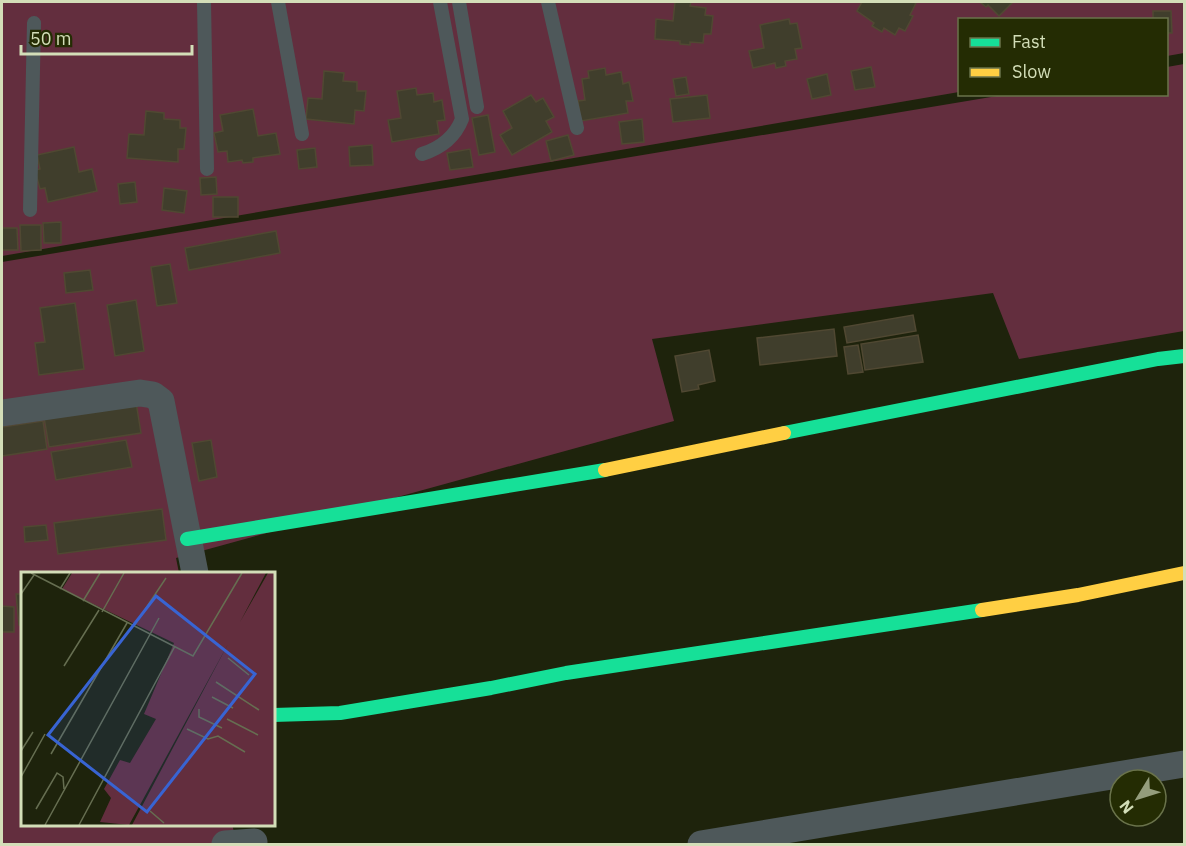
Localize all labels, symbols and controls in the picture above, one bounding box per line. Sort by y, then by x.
scale bar [21,18,192,56]
legend [958,18,1168,96]
text: 50 m [30,27,72,50]
text: Fast [1012,30,1046,53]
text: Slow [1012,60,1051,83]
inset map [21,572,274,825]
north arrow [1108,768,1168,828]
text: N [1115,797,1138,818]

